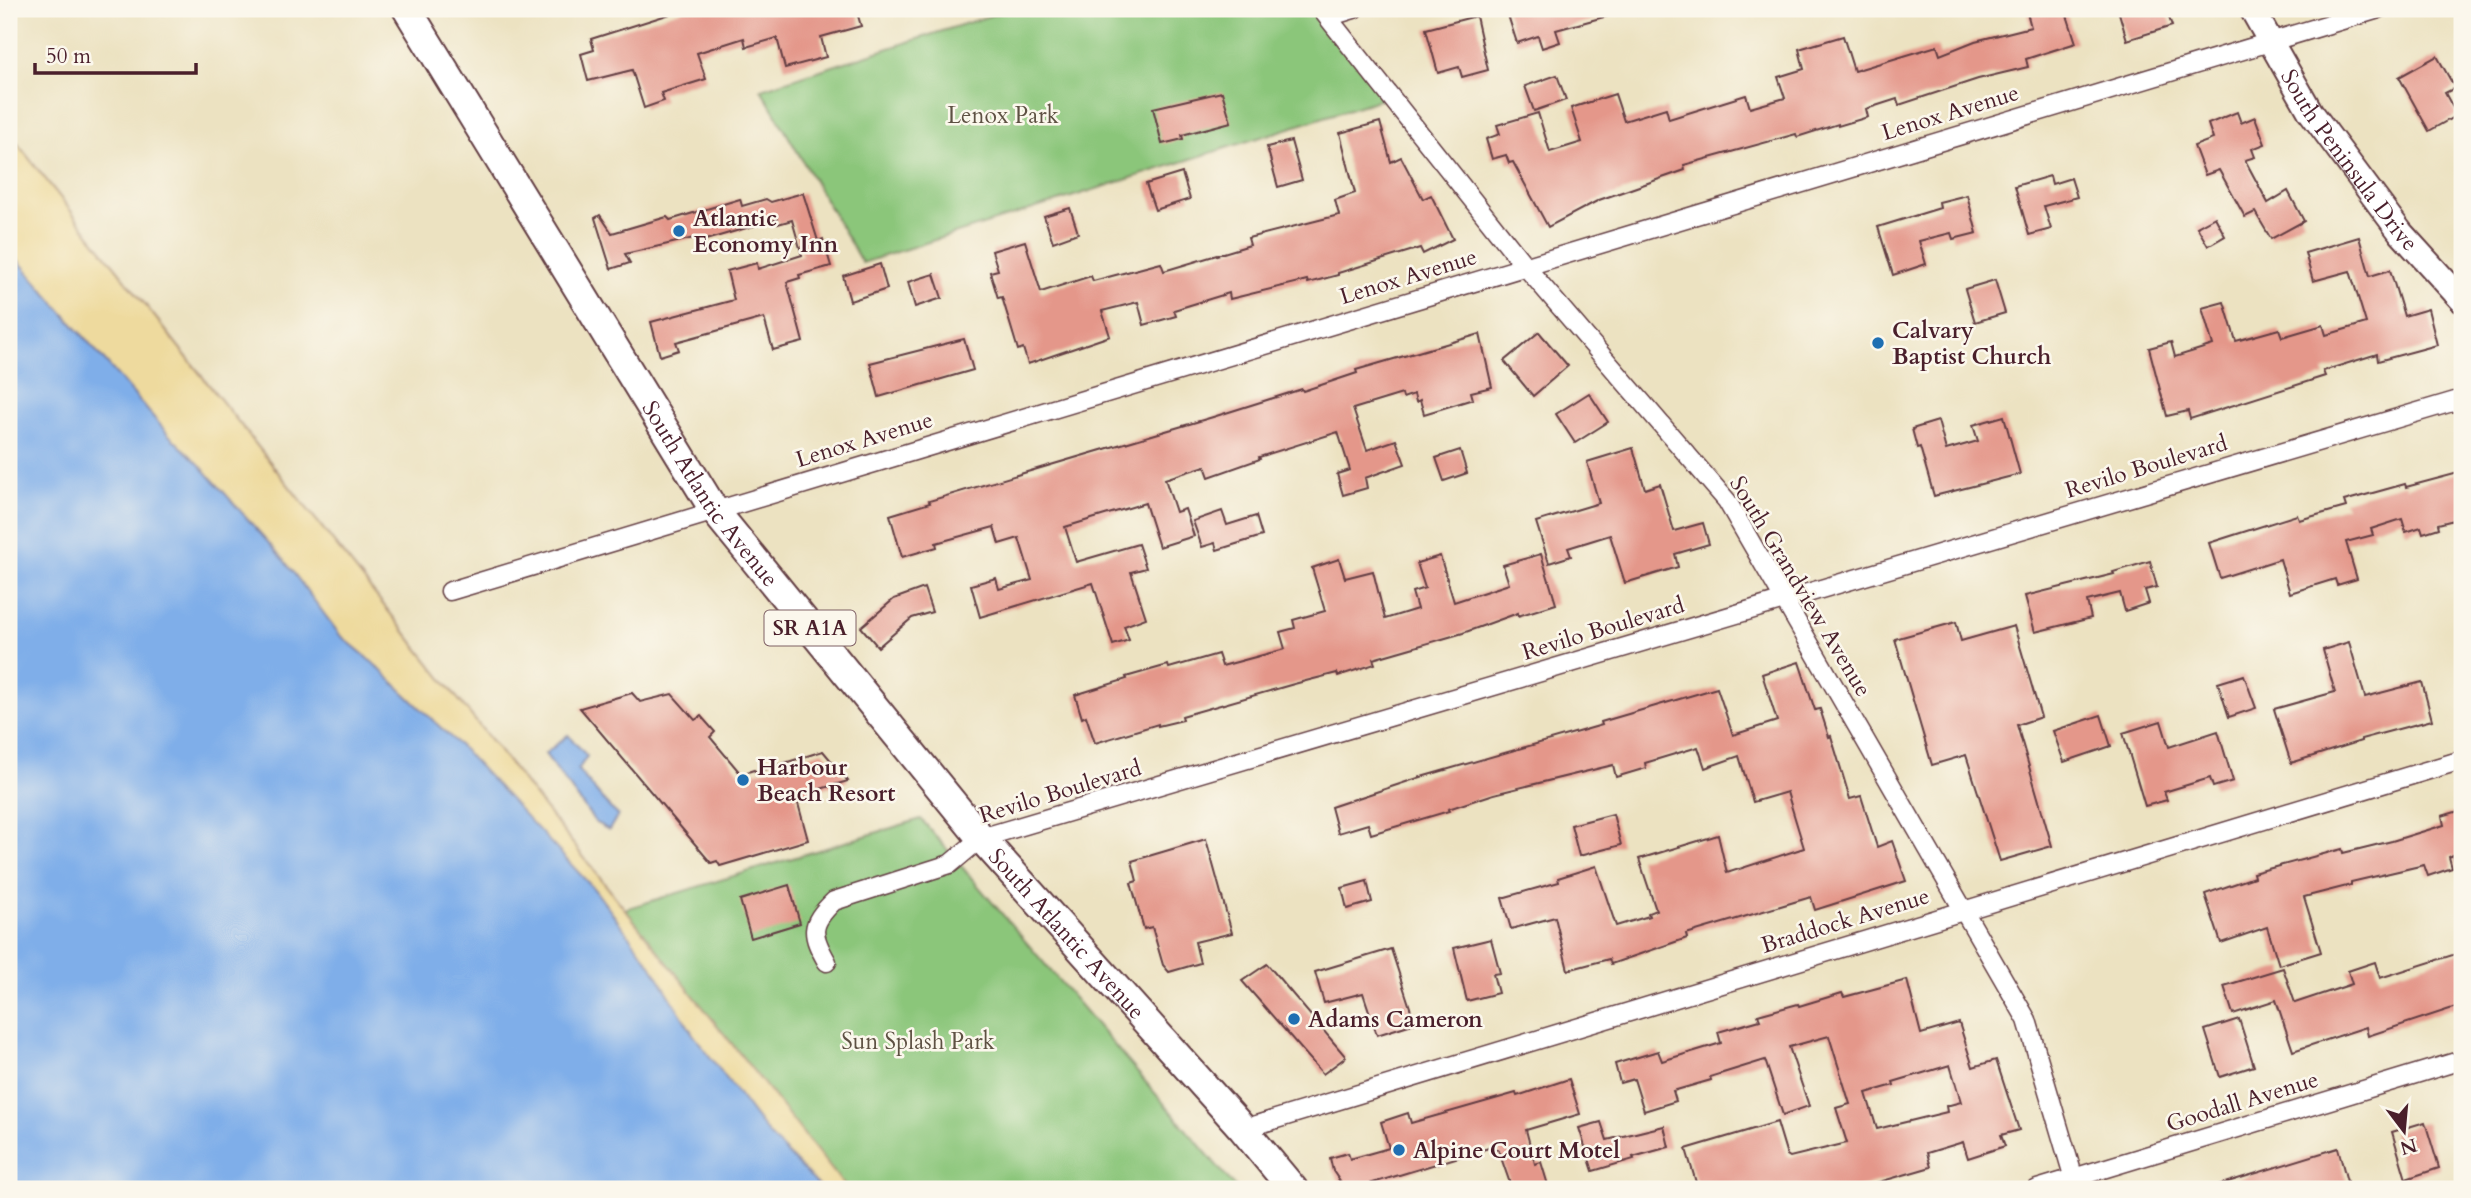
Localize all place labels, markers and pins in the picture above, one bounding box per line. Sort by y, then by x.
place label: Atlantic Economy Inn [693,203,838,260]
marker: Atlantic Economy Inn [671,223,687,239]
place label: Calvary Baptist Church [1892,315,2051,372]
marker: Calvary Baptist Church [1870,335,1886,351]
place label: Harbour Beach Resort [757,752,895,809]
marker: Harbour Beach Resort [735,772,751,788]
place label: Adams Cameron [1308,1004,1483,1035]
marker: Adams Cameron [1286,1011,1302,1027]
place label: Alpine Court Motel [1413,1135,1620,1166]
marker: Alpine Court Motel [1391,1142,1407,1158]

